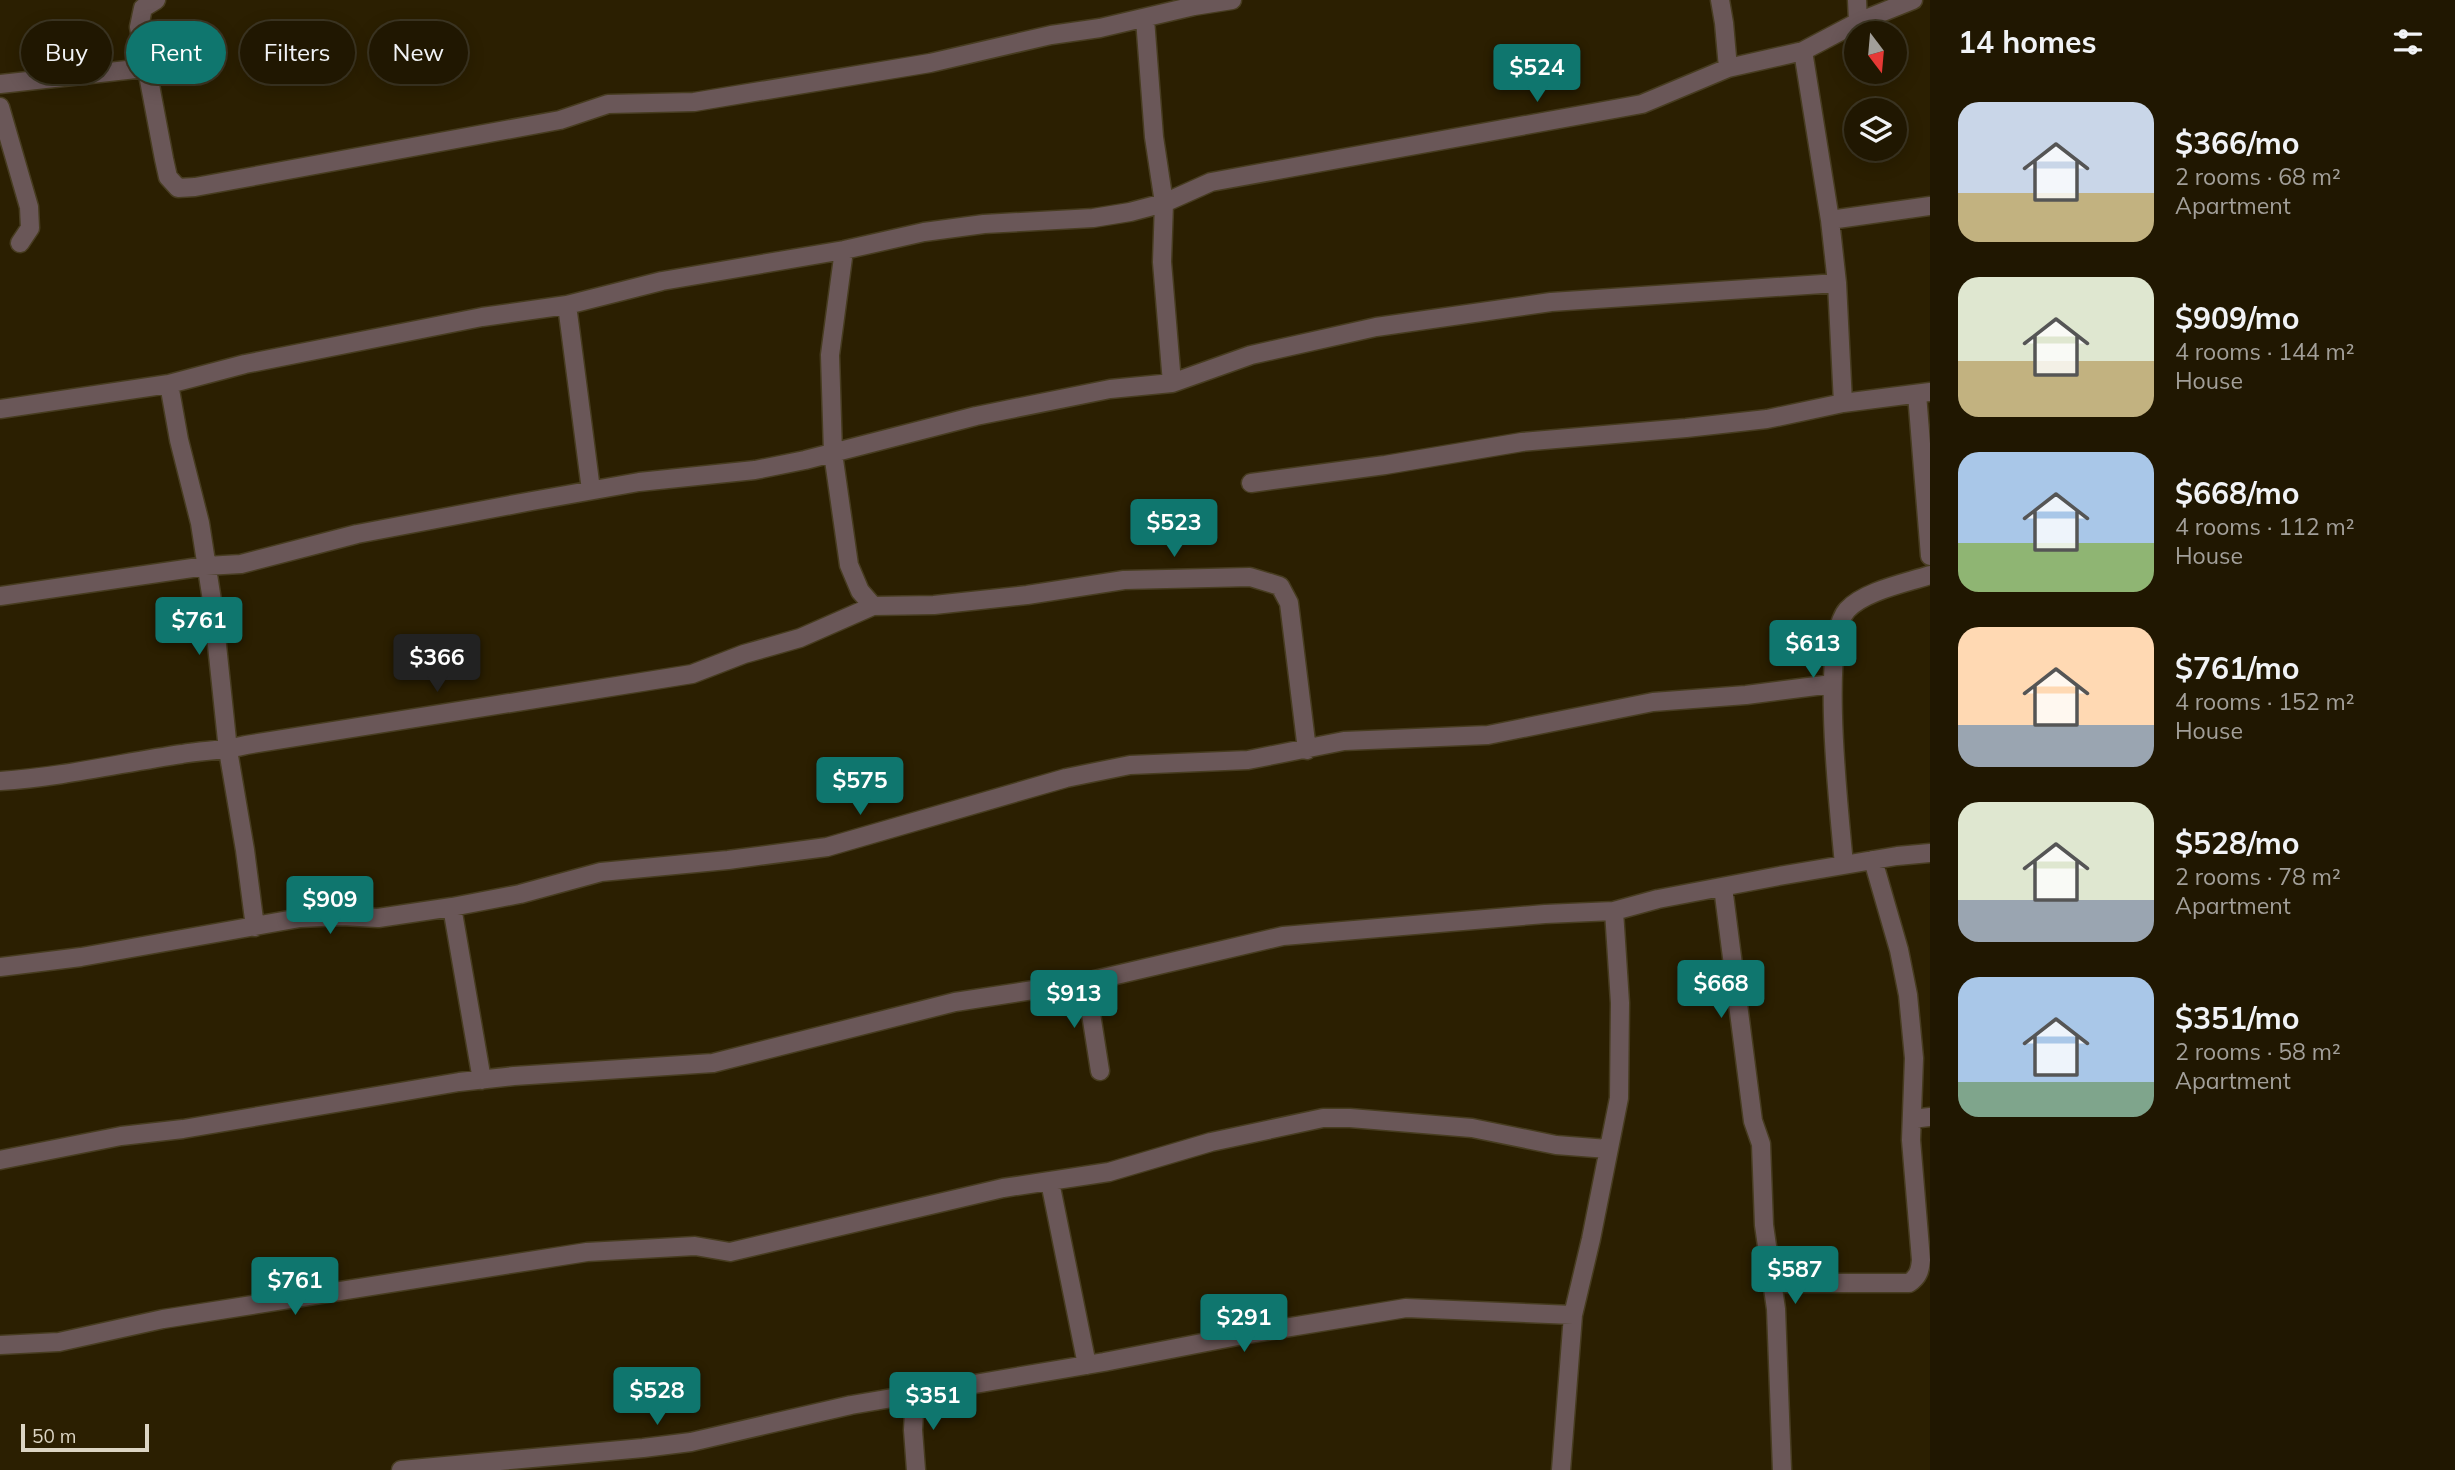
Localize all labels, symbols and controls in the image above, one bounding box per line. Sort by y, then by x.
chip: Buy [21,21,112,84]
chip: Rent [126,21,226,84]
chip: Filters [240,21,355,84]
chip: New [369,21,468,84]
north arrow [1844,21,1908,84]
map controls [1844,21,1907,161]
text: 14 homes [1958,23,2097,61]
icon: filters [2389,23,2427,61]
pin: $524 [1496,44,1578,104]
text: $524 [1509,52,1565,81]
button: layers [1844,98,1907,161]
text: $366/mo [2175,124,2299,162]
icon: home [2014,130,2098,214]
text: 2 rooms · 68 m² [2175,162,2341,191]
text: Apartment [2175,191,2291,220]
text: $909/mo [2175,299,2299,337]
icon: home [2014,305,2098,389]
text: 4 rooms · 144 m² [2175,337,2355,366]
text: House [2175,366,2243,395]
text: $668/mo [2175,474,2299,512]
icon: home [2014,480,2098,564]
pin: $523 [1133,500,1215,559]
text: $523 [1146,507,1202,536]
text: 4 rooms · 112 m² [2175,512,2355,541]
text: House [2175,541,2243,570]
pin: $761 [158,598,240,657]
text: $761 [171,605,227,634]
pin: $613 [1772,620,1854,680]
text: $613 [1785,628,1841,657]
pin: $366 [396,634,478,694]
text: $366 [409,642,465,671]
text: $761/mo [2175,649,2299,687]
icon: home [2014,655,2098,739]
text: 4 rooms · 152 m² [2175,687,2355,716]
text: House [2175,716,2243,745]
pin: $575 [819,758,901,817]
text: $575 [832,765,888,794]
text: $528/mo [2175,824,2299,862]
icon: home [2014,830,2098,914]
text: 2 rooms · 78 m² [2175,862,2341,891]
pin: $909 [289,876,371,936]
text: $909 [302,884,358,913]
text: Apartment [2175,891,2291,920]
pin: $668 [1680,960,1762,1020]
text: $668 [1693,968,1749,997]
pin: $913 [1033,970,1115,1030]
text: $913 [1046,978,1102,1007]
text: $351/mo [2175,999,2299,1037]
icon: home [2014,1005,2098,1089]
text: 2 rooms · 58 m² [2175,1037,2341,1066]
text: Apartment [2175,1066,2291,1095]
pin: $587 [1754,1246,1836,1306]
text: $587 [1767,1254,1823,1283]
pin: $761 [254,1258,336,1317]
text: $761 [267,1265,323,1294]
pin: $291 [1203,1294,1285,1354]
text: $291 [1216,1302,1272,1331]
pin: $528 [616,1368,698,1427]
pin: $351 [892,1372,974,1432]
text: $528 [629,1375,685,1404]
text: $351 [905,1380,961,1409]
scale bar [21,1421,149,1453]
text: 50 m [32,1424,76,1448]

